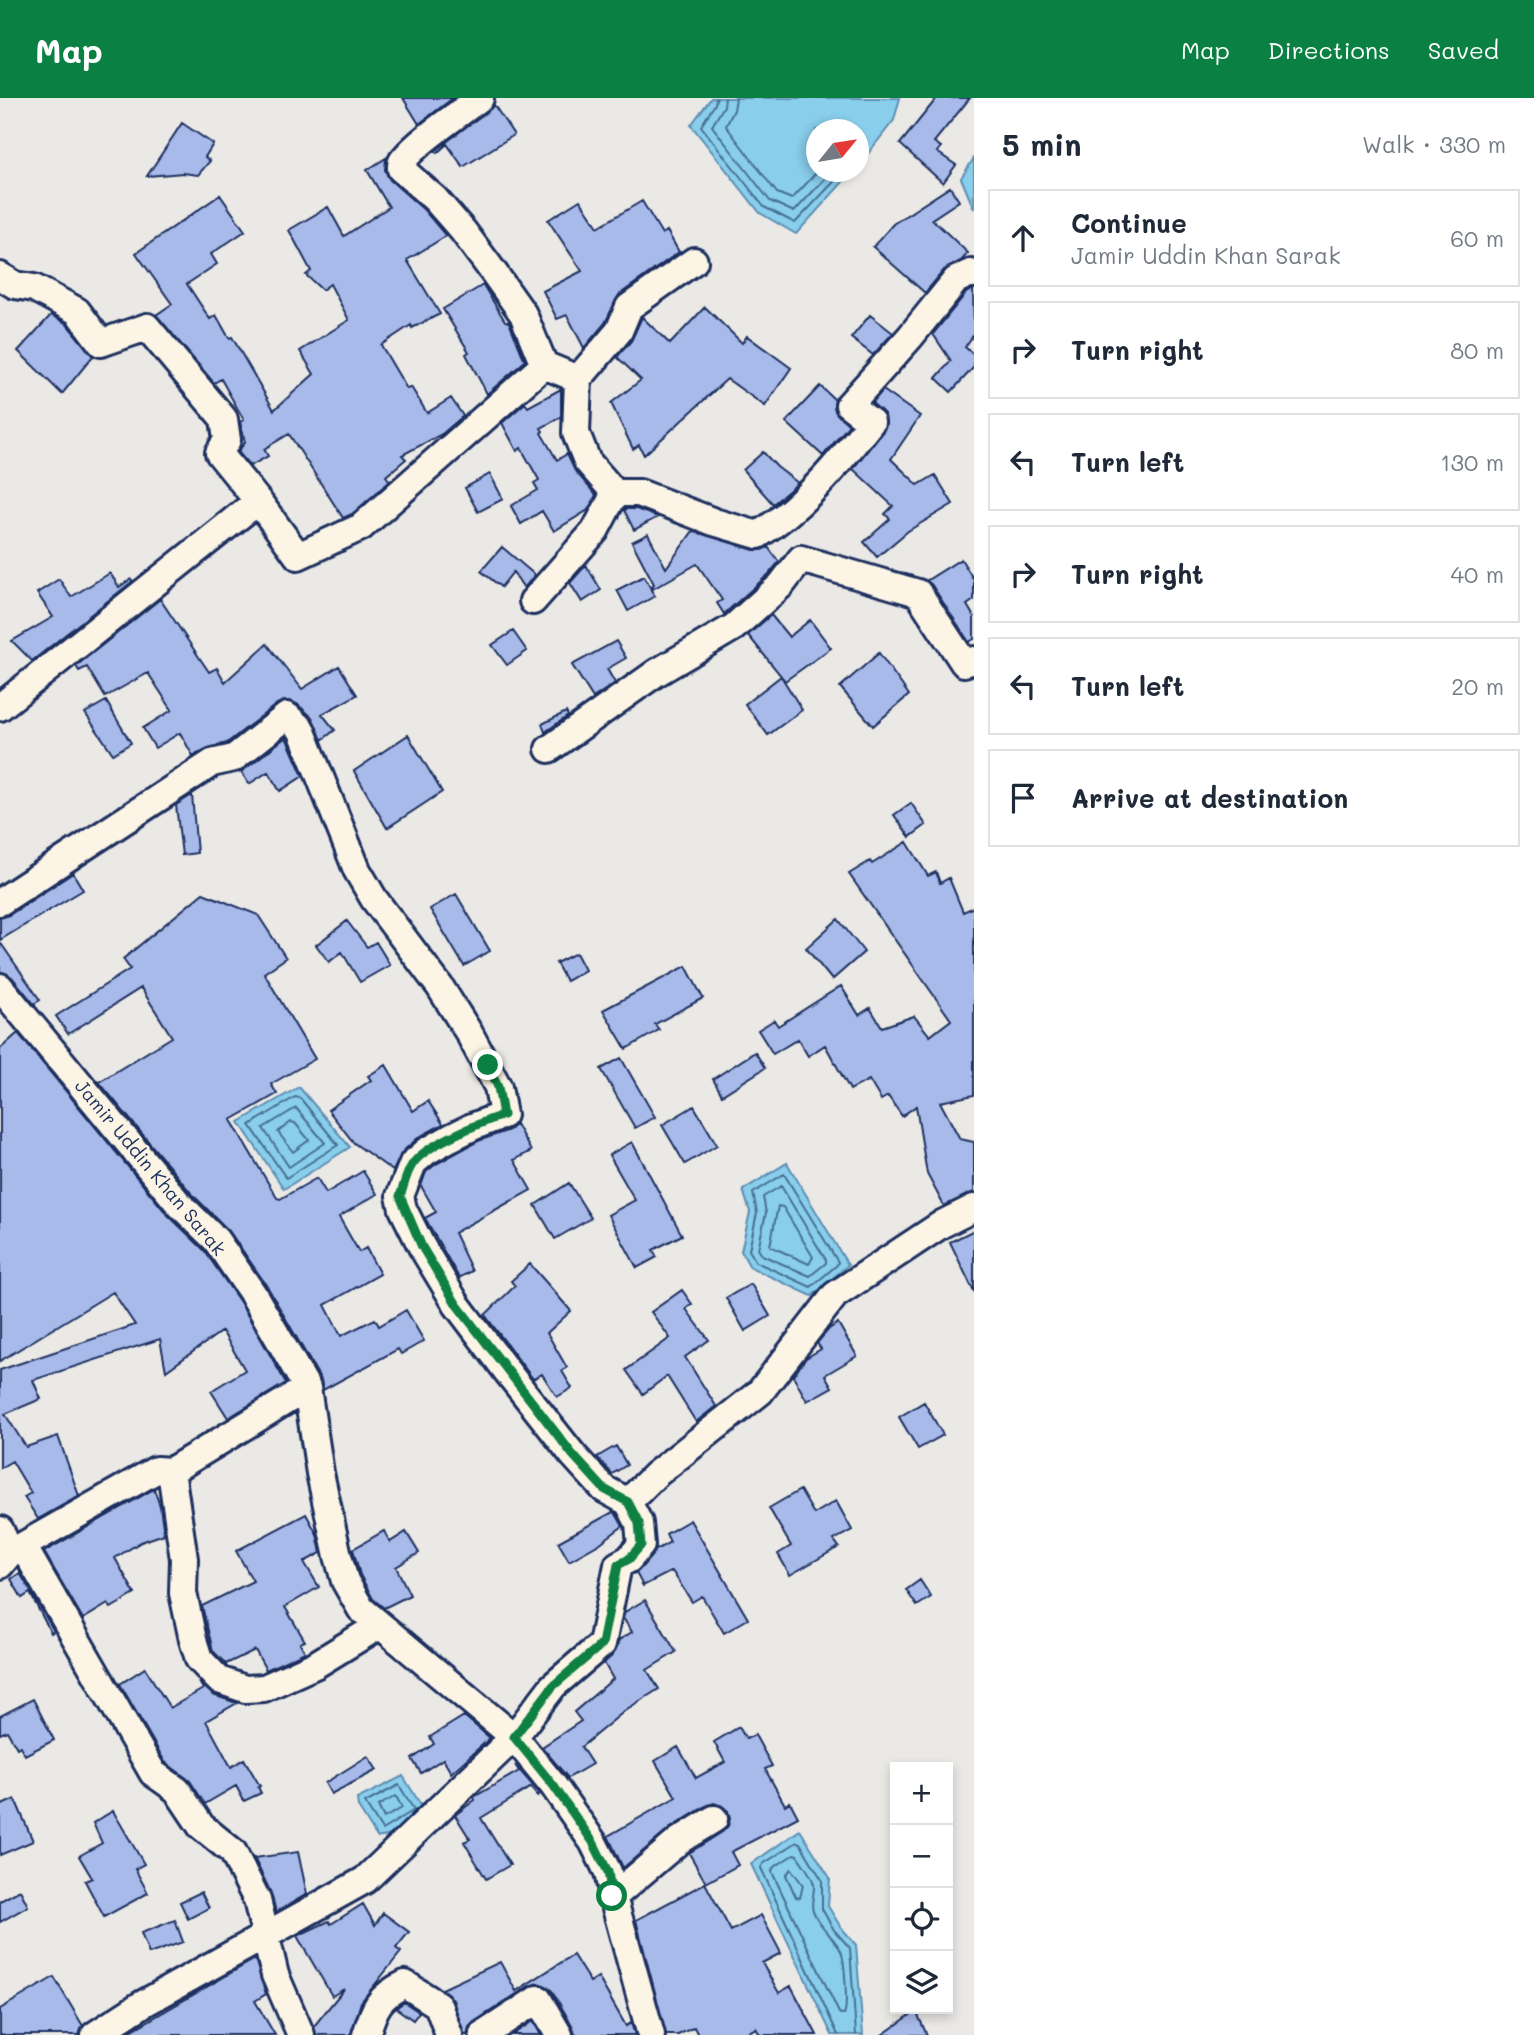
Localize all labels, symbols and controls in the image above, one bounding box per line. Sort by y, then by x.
text: Map [35,28,103,71]
text: Map [1181,34,1230,65]
text: Directions [1268,34,1390,65]
text: Saved [1428,34,1499,65]
north arrow [806,119,869,182]
text: 5 min [1002,124,1082,164]
text: Walk · 330 m [1362,129,1506,159]
text: Continue [1071,206,1187,240]
icon: ahead [1004,219,1042,257]
text: 60 m [1450,223,1504,253]
text: Jamir Uddin Khan Sarak [1071,240,1341,270]
icon: right [1004,331,1042,369]
text: Turn right [1071,333,1204,367]
text: 80 m [1450,335,1504,365]
icon: left [1004,443,1042,481]
text: Turn left [1071,445,1184,479]
text: 130 m [1440,447,1504,477]
icon: right [1004,555,1042,593]
text: Turn right [1071,557,1204,591]
text: 40 m [1451,559,1504,589]
icon: left [1004,667,1042,705]
text: Turn left [1071,669,1184,703]
text: 20 m [1451,671,1504,701]
icon: arrive [1004,779,1042,817]
text: Arrive at destination [1071,781,1348,815]
route end [472,1049,503,1080]
street label: Jamir Uddin Khan Sarak [70,1074,232,1260]
map controls [890,1762,953,2014]
button: + [890,1762,953,1825]
button: − [890,1825,953,1888]
route start [596,1880,627,1911]
button: locate [890,1888,953,1951]
button: layers [890,1951,953,2014]

